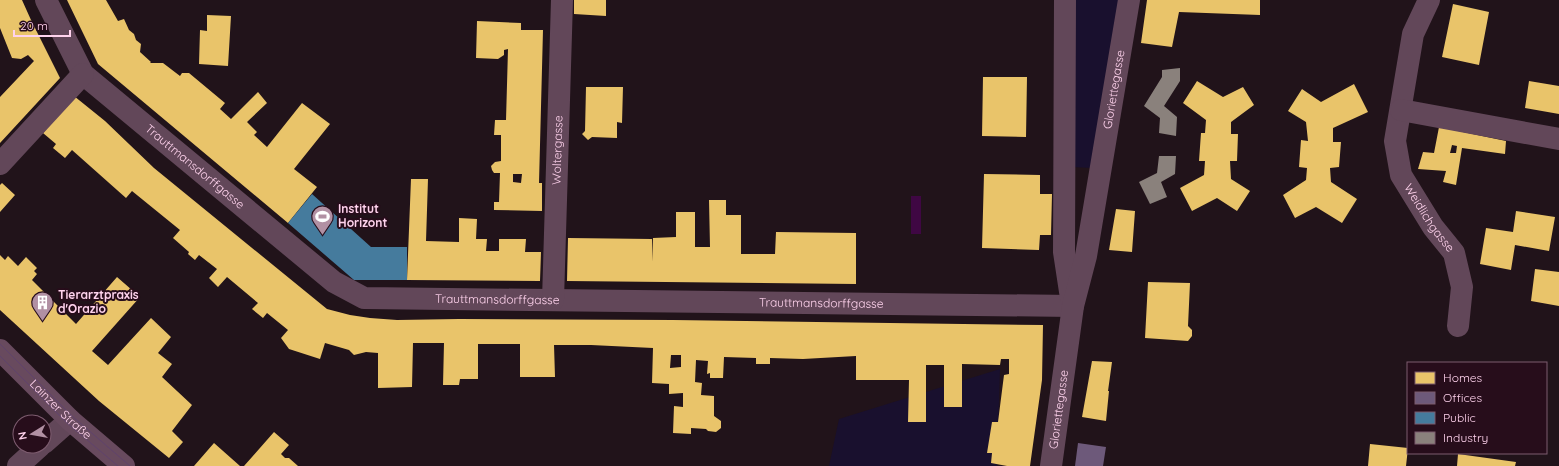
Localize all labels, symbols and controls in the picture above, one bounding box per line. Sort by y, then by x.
scale bar [14,12,70,38]
text: 20 m [20,18,48,33]
street label: Gloriettegasse [1099,49,1128,130]
street label: Woltergasse [548,115,566,185]
street label: Trauttmansdorffgasse [142,121,248,212]
street label: Weidlichgasse [1401,181,1458,255]
place label: Institut Horizont [338,201,387,230]
sports icon: Institut Horizont [310,203,336,236]
place label: Tierarztpraxis d'Orazio [58,287,139,316]
building icon: Tierarztpraxis d'Orazio [30,289,56,322]
street label: Trauttmansdorffgasse [435,291,560,307]
street label: Trauttmansdorffgasse [759,294,884,311]
legend [1407,362,1547,454]
street label: Gloriettegasse [1045,369,1071,450]
text: Homes [1443,370,1483,385]
street label: Lainzer Straße [27,376,95,442]
text: Offices [1443,390,1482,405]
text: Public [1443,410,1476,425]
north arrow [12,414,52,454]
text: Industry [1443,430,1488,445]
text: N [15,431,30,441]

